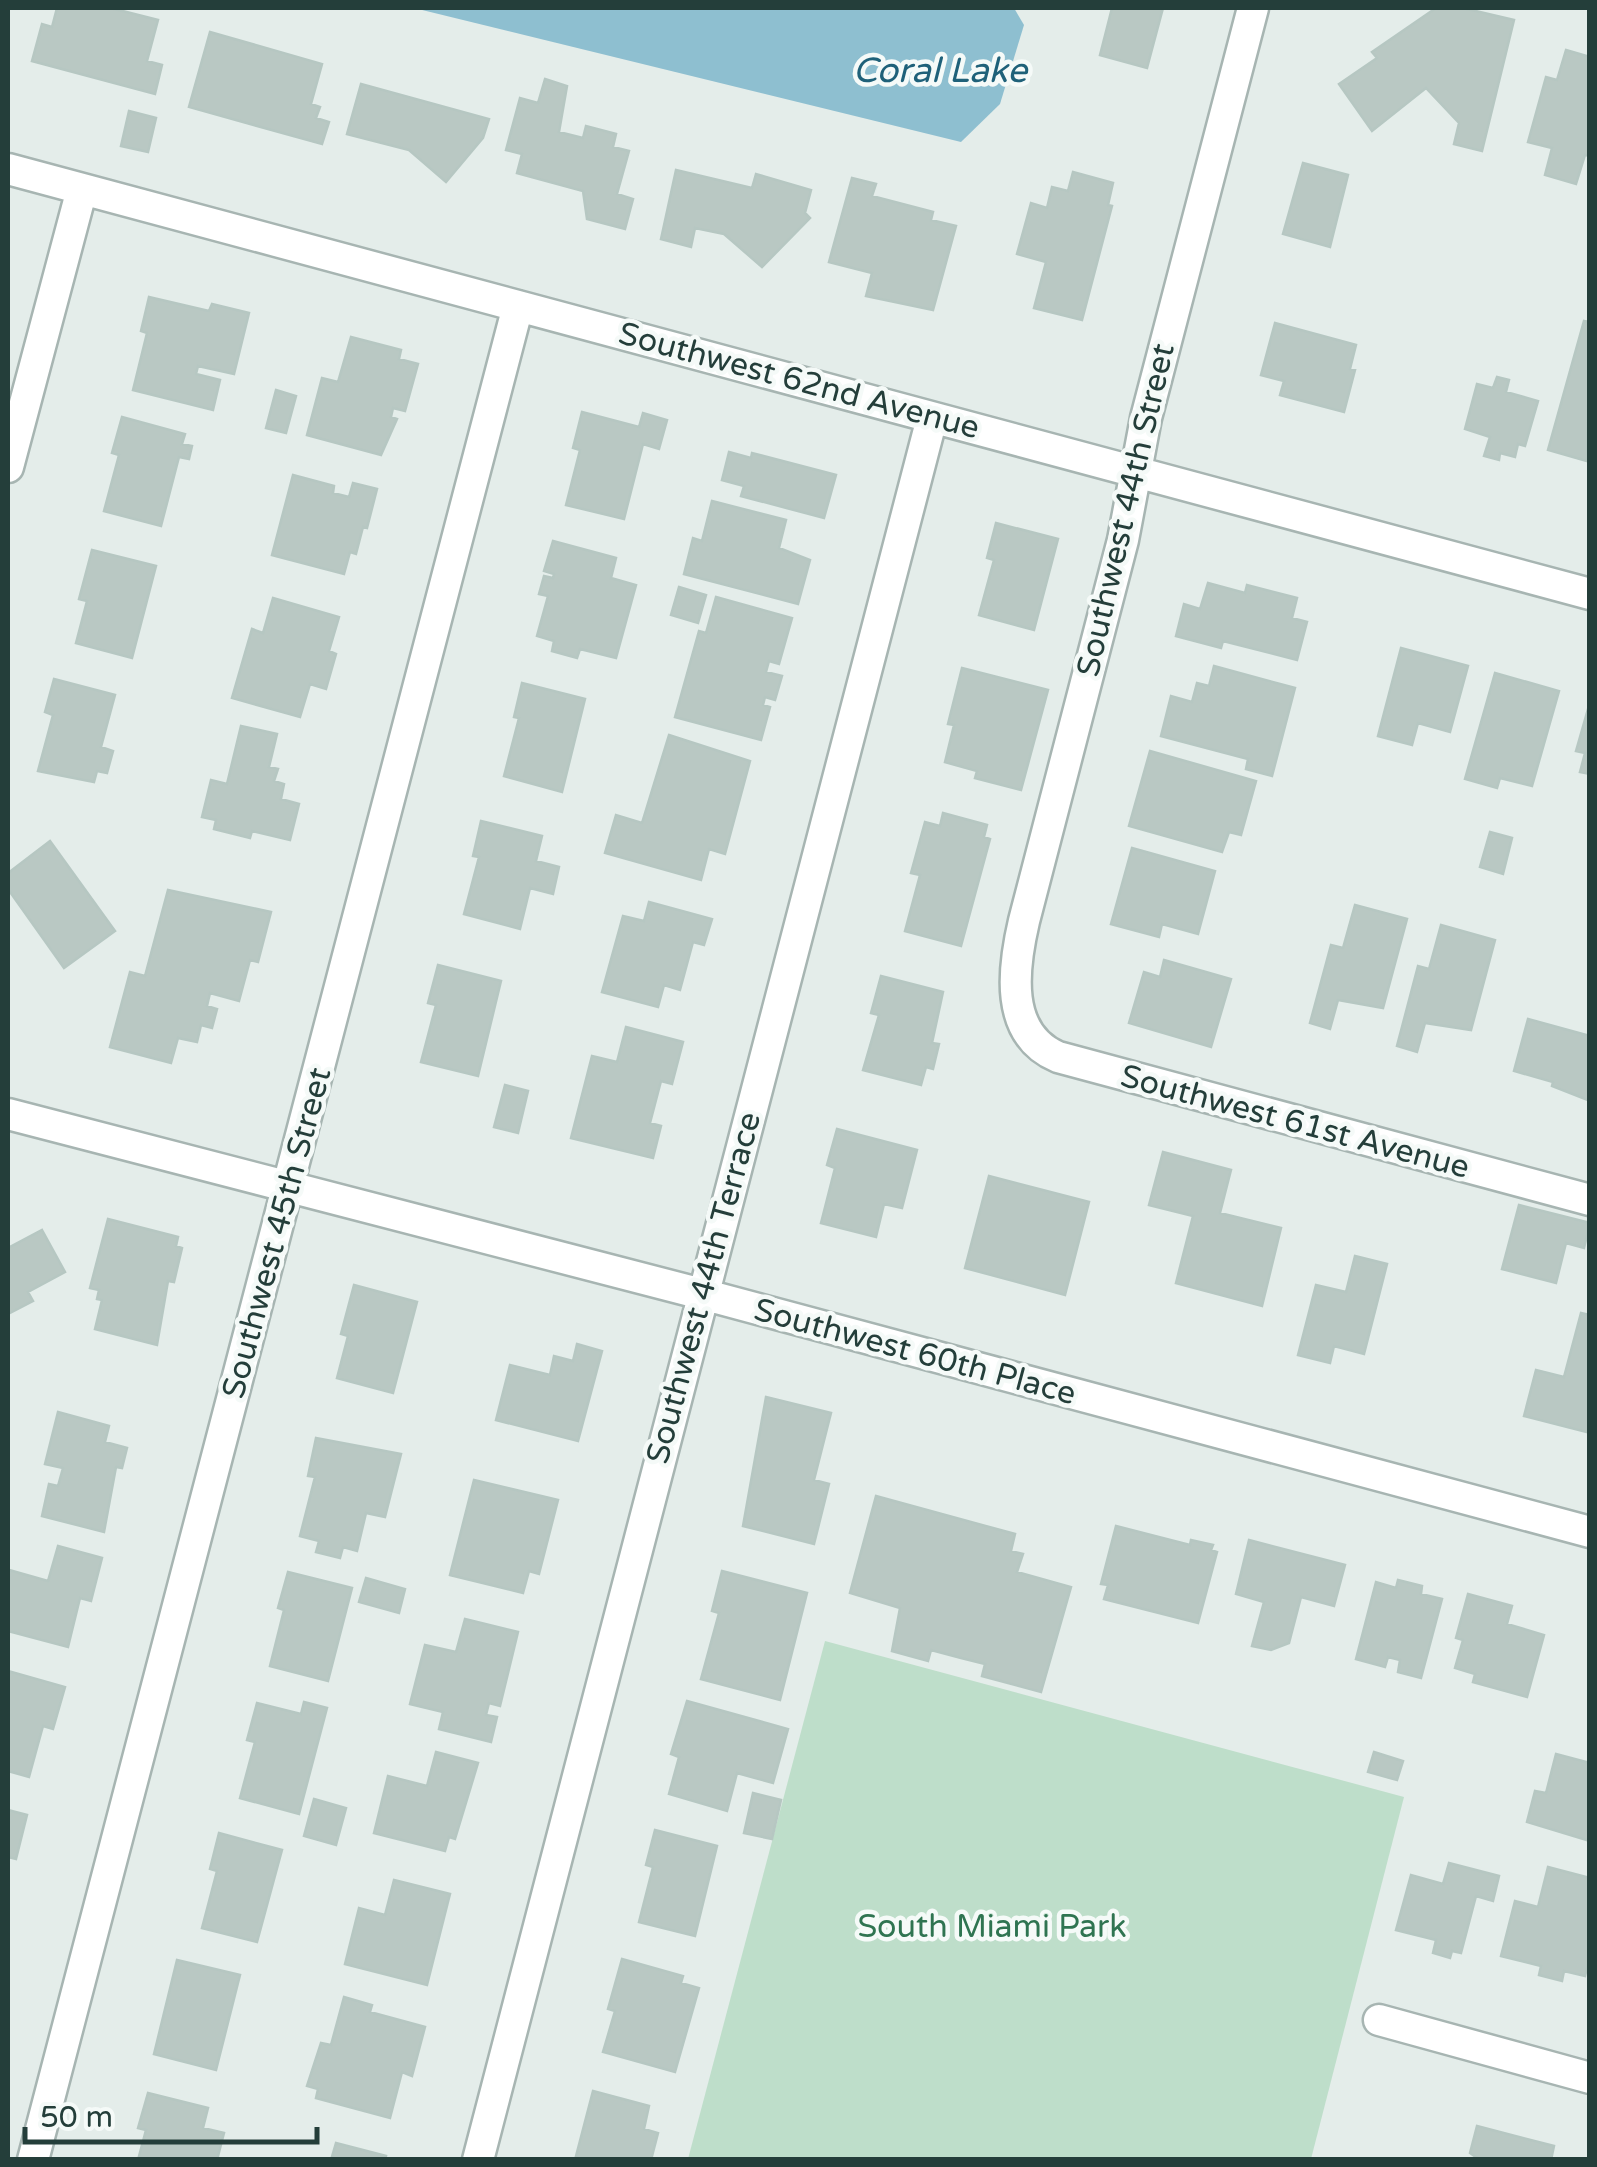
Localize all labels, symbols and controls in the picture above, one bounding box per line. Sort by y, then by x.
water label: Coral Lake [853,50,1029,92]
street label: Southwest 62nd Avenue [615,315,983,447]
street label: Southwest 44th Street [1069,340,1183,680]
street label: Southwest 61st Avenue [1116,1057,1474,1187]
street label: Southwest 45th Street [215,1063,339,1403]
street label: Southwest 44th Terrace [639,1108,769,1468]
street label: Southwest 60th Place [750,1291,1080,1413]
park label: South Miami Park [857,1908,1127,1946]
scale bar [25,2082,318,2144]
text: 50 m [40,2099,113,2136]

